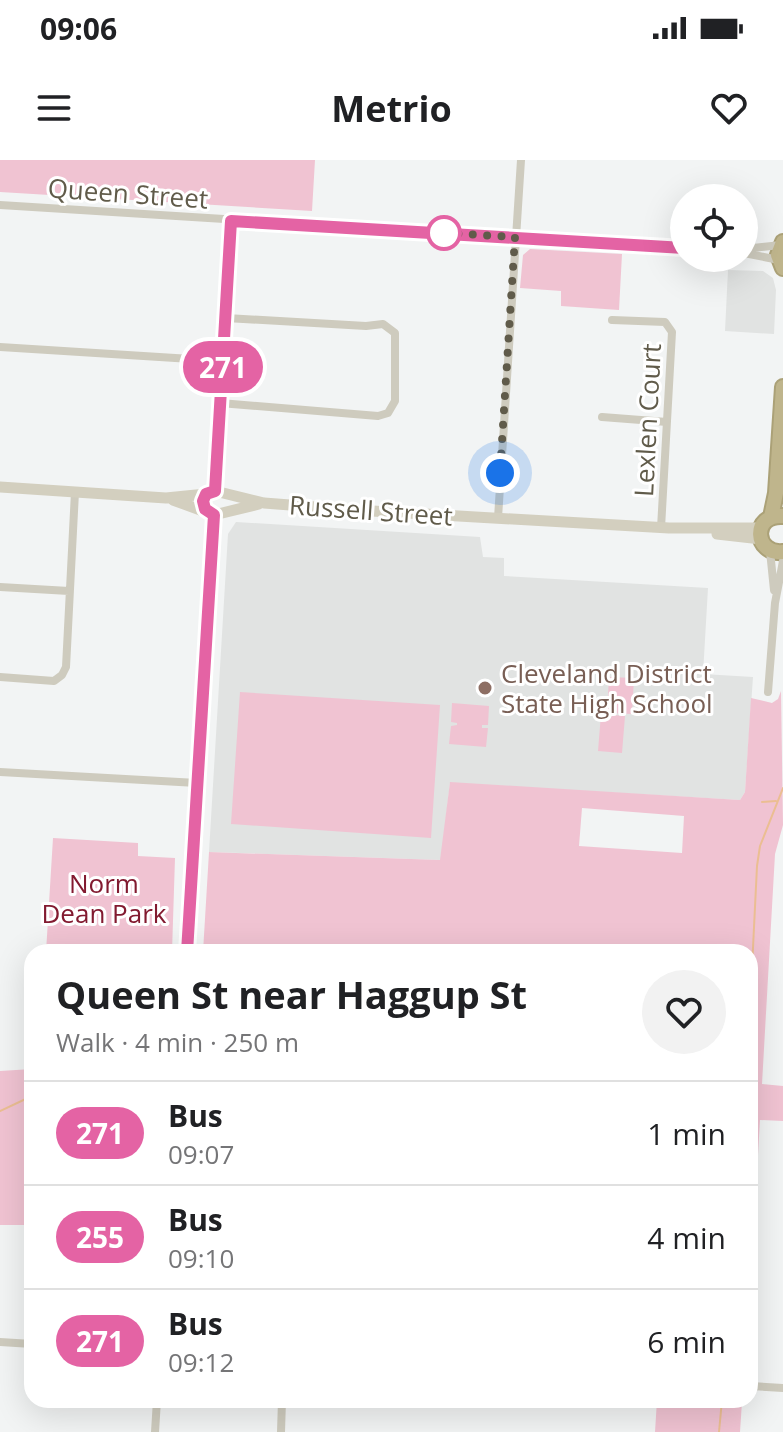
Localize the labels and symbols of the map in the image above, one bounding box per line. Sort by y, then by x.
street label: Queen Street [47,169,209,217]
unlabelled marker [427,216,461,250]
line badge: 271 [177,341,269,393]
street label: Lexlen Court [625,342,669,498]
your location [480,453,520,493]
street label: Russell Street [288,486,454,534]
place label: Cleveland District State High School [501,655,713,721]
marker: Cleveland District State High School [476,679,494,697]
park label: Norm Dean Park [42,865,167,931]

